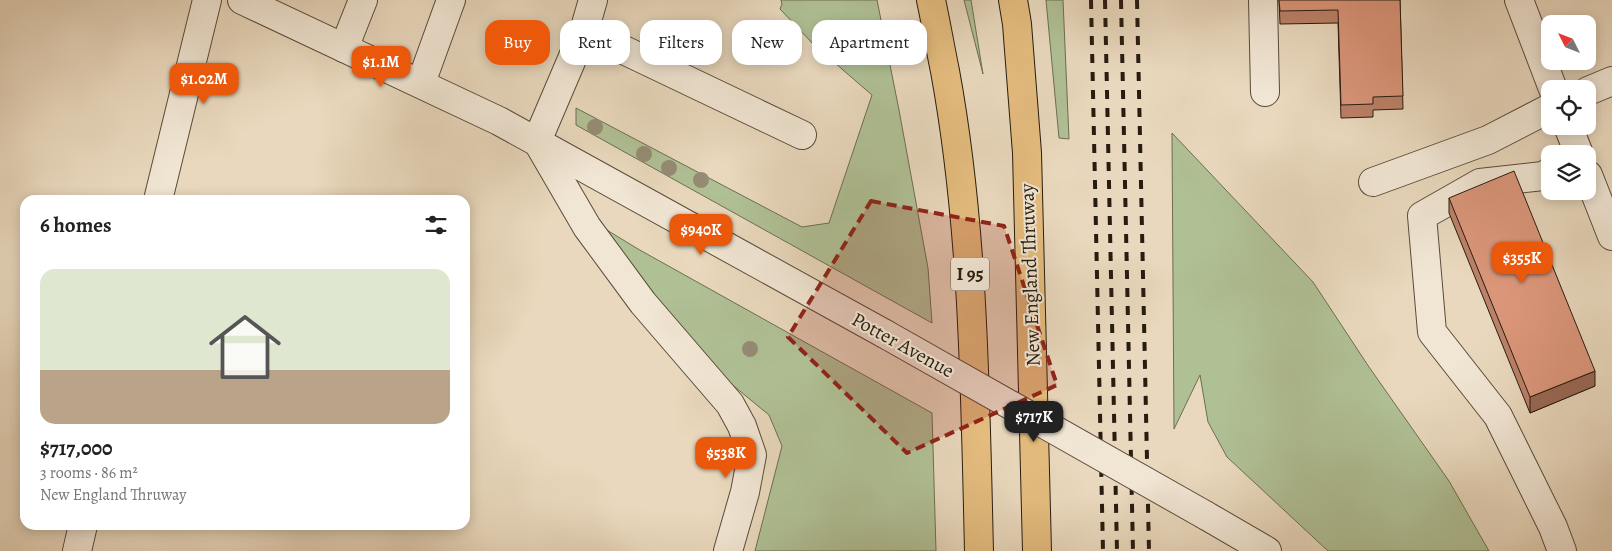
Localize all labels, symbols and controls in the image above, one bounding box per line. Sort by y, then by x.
north arrow [1541,15,1596,70]
map controls [1541,15,1596,200]
chip: Buy [485,20,550,65]
chip: Rent [560,20,630,65]
chip: Filters [640,20,722,65]
chip: New [732,20,802,65]
chip: Apartment [812,20,927,65]
pin: $1.1M [346,46,416,88]
text: $1.1M [363,51,399,73]
pin: $1.02M [163,62,245,105]
text: $1.02M [181,68,227,90]
button: locate [1541,80,1596,135]
button: layers [1541,145,1596,200]
street label: New England Thruway [1013,182,1047,367]
text: 6 homes [40,211,112,239]
icon: filters [422,211,450,239]
pin: $940K [666,214,736,256]
text: $940K [681,219,721,241]
pin: $355K [1487,242,1557,284]
text: $355K [1503,247,1541,269]
road number: I 95 [951,258,989,290]
icon: home [200,302,290,392]
street label: Potter Avenue [847,306,959,384]
pin: $717K [999,400,1069,443]
text: $717K [1015,406,1053,428]
text: $717,000 [40,434,113,462]
pin: $538K [691,436,761,479]
text: $538K [706,442,746,464]
text: 3 rooms · 86 m² [40,462,138,484]
text: New England Thruway [40,484,186,506]

